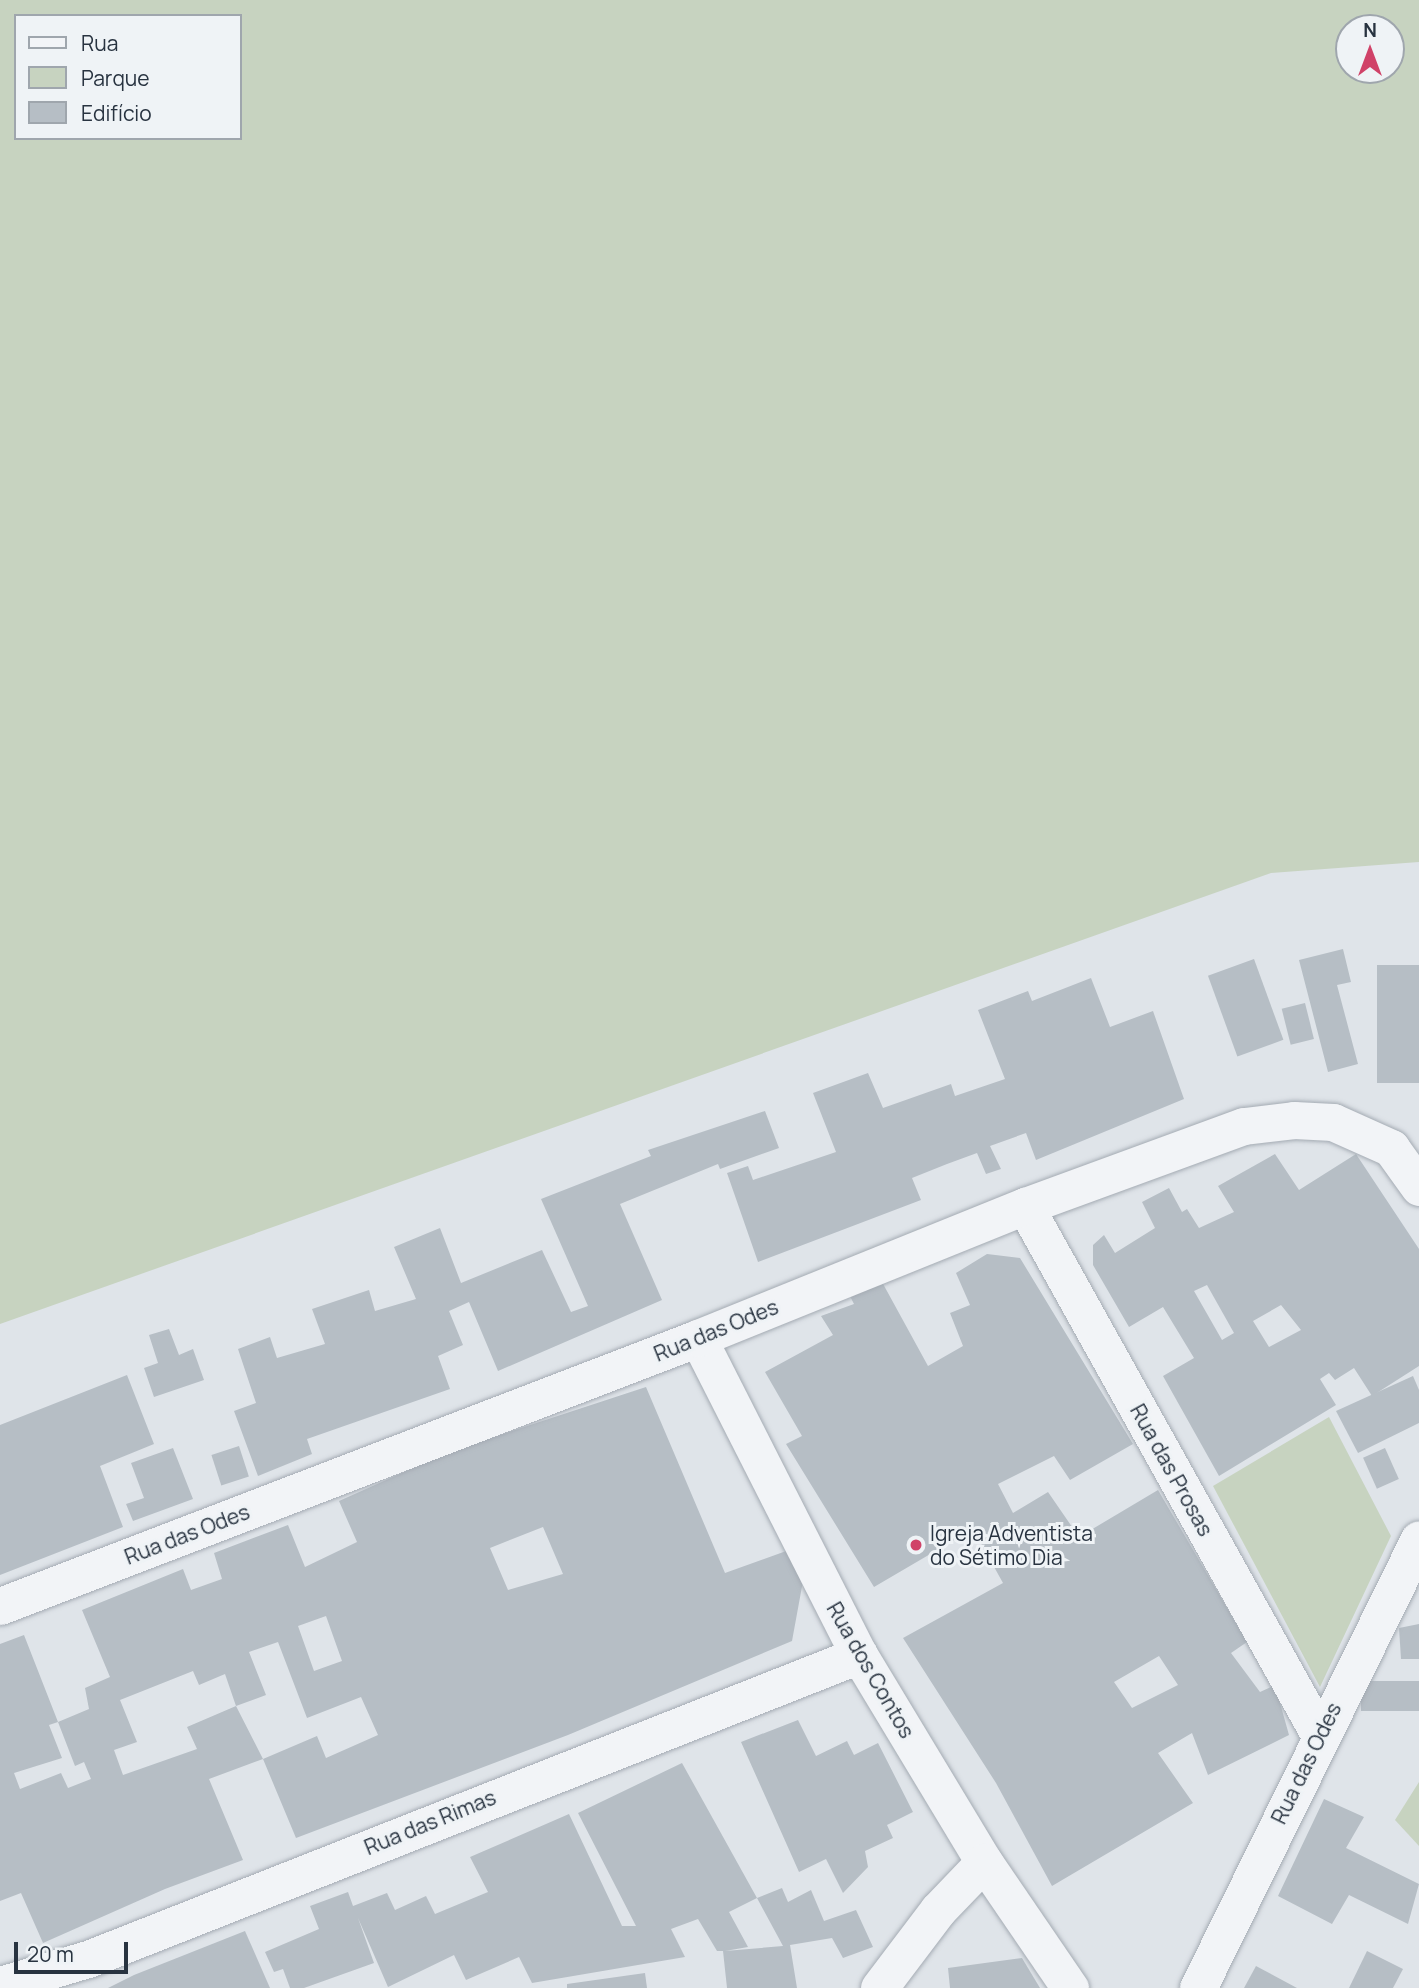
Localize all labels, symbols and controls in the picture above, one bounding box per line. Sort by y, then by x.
legend [14,14,242,140]
north arrow [1335,14,1405,84]
text: N [1363,17,1377,43]
text: Rua [81,29,118,57]
text: Parque [81,64,150,92]
text: Edifício [81,99,152,127]
street label: Rua das Odes [650,1294,782,1366]
street label: Rua das Prosas [1125,1400,1219,1540]
street label: Rua das Odes [121,1499,253,1569]
place label: Igreja Adventista do Sétimo Dia [930,1520,1093,1570]
marker: Igreja Adventista do Sétimo Dia [908,1537,924,1553]
street label: Rua dos Contos [822,1598,920,1742]
street label: Rua das Odes [1266,1698,1346,1828]
street label: Rua das Rimas [361,1784,499,1860]
scale bar [18,1928,131,1972]
text: 20 m [27,1940,74,1968]

